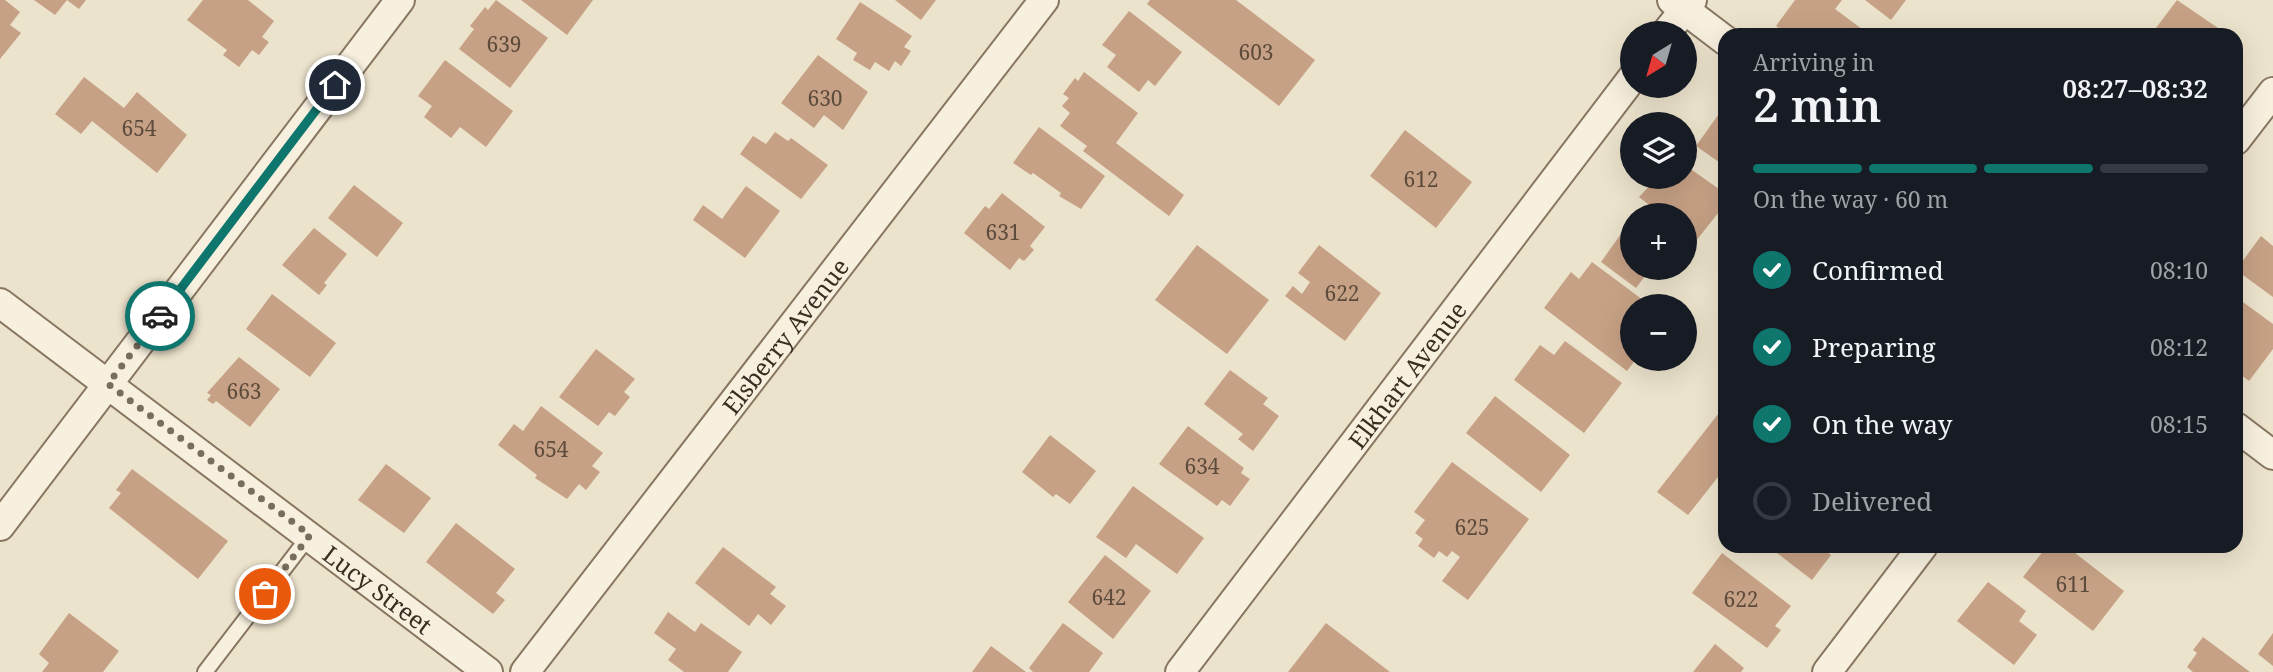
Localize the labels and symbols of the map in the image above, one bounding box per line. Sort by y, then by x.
north arrow [1620,21,1698,98]
house number: 639 [486,30,522,58]
house number: 603 [1238,38,1274,66]
pin [305,55,365,115]
house number: 630 [807,84,843,112]
house number: 654 [121,114,157,142]
house number: 612 [1403,165,1439,193]
house number: 631 [985,218,1021,246]
street label: Elsberry Avenue [714,251,856,421]
house number: 622 [1324,279,1360,307]
courier [125,281,195,351]
street label: Elkhart Avenue [1340,294,1473,455]
house number: 663 [226,377,262,405]
house number: 654 [533,435,569,463]
house number: 634 [1184,452,1220,480]
house number: 625 [1454,513,1490,541]
street label: Lucy Street [317,537,439,641]
pin [235,564,295,624]
house number: 611 [2055,570,2091,598]
house number: 642 [1091,583,1127,611]
house number: 622 [1723,585,1759,613]

